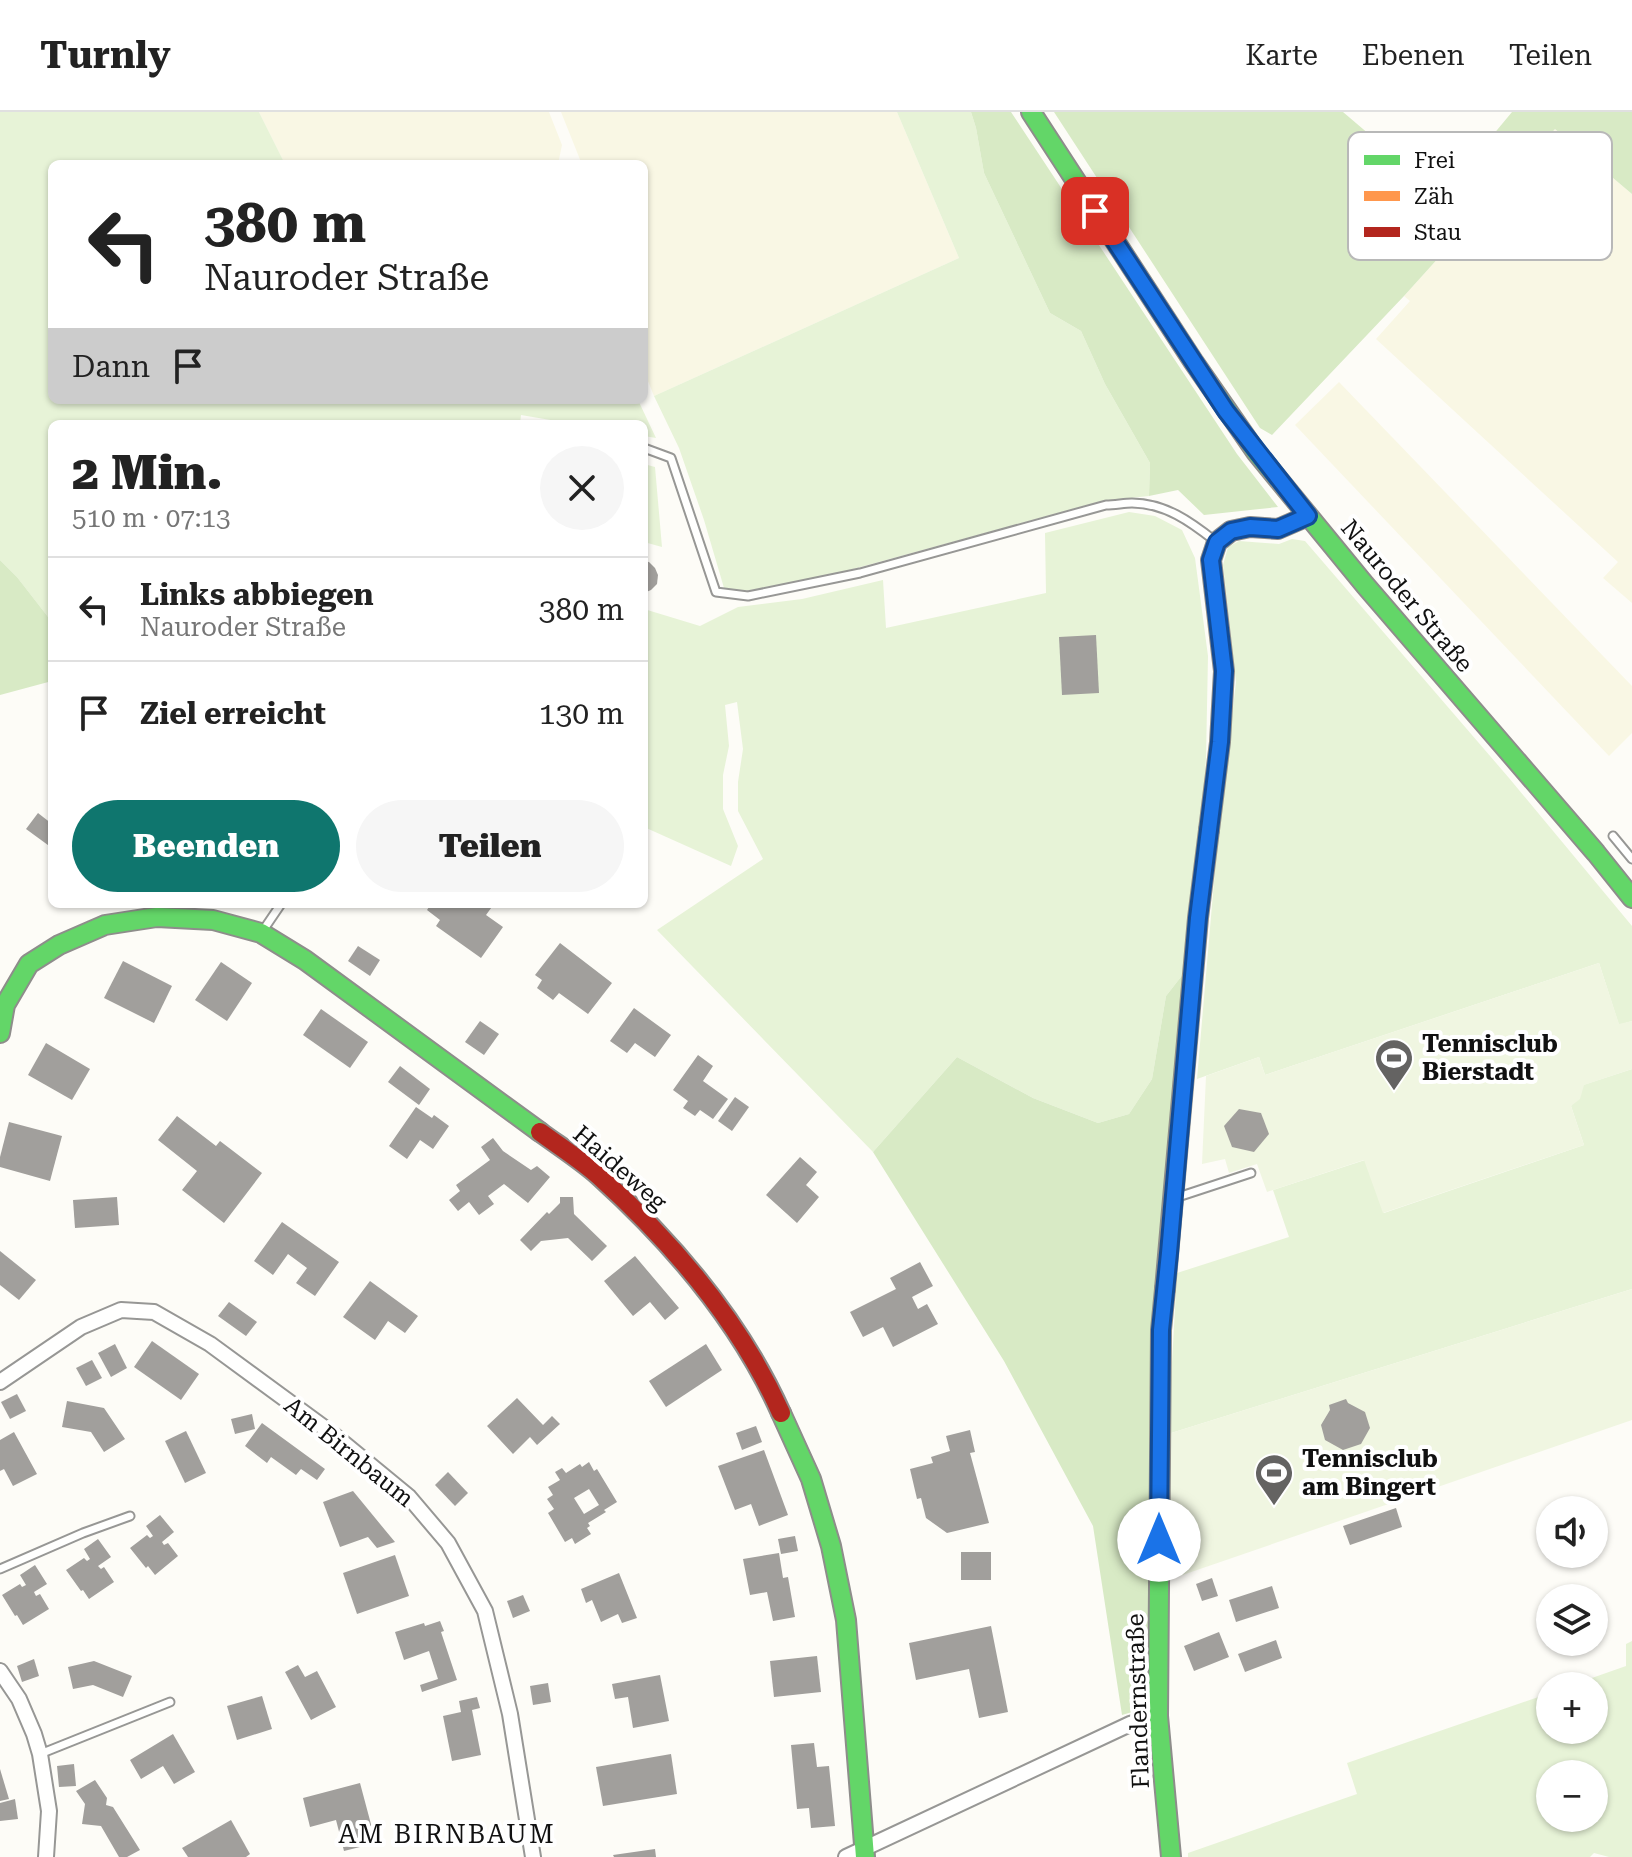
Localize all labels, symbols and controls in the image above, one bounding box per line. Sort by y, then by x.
text: Turnly [40,33,171,77]
text: Karte [1245,39,1318,72]
text: Ebenen [1362,39,1465,72]
text: Teilen [1509,39,1592,72]
legend [1348,132,1612,260]
text: Frei [1414,148,1455,173]
pin [1061,177,1129,245]
text: Zäh [1414,184,1454,209]
icon: arrive [1073,189,1117,233]
text: 380 m [204,190,366,256]
icon: left [72,192,176,296]
text: Stau [1414,220,1462,245]
text: Nauroder Straße [204,257,489,299]
icon: arrive [166,344,210,388]
text: Dann [72,349,150,384]
text: 2 Min. [72,445,222,501]
button: close [540,446,624,530]
text: 510 m · 07:13 [72,503,231,533]
street label: Nauroder Straße [1335,514,1479,678]
text: Links abbiegen [140,577,374,612]
icon: left [72,587,116,631]
text: 380 m [539,592,624,627]
text: Nauroder Straße [140,612,346,642]
icon: arrive [72,691,116,735]
text: Ziel erreicht [140,696,326,731]
text: 130 m [539,696,624,731]
button: Beenden [72,800,340,892]
button: Teilen [356,800,624,892]
place label: Tennisclub Bierstadt [1422,1030,1558,1086]
sports icon: Tennisclub Bierstadt [1373,1037,1415,1092]
street label: Haideweg [567,1120,673,1216]
street label: Am Birnbaum [279,1391,419,1513]
place label: Tennisclub am Bingert [1302,1445,1438,1501]
sports icon: Tennisclub am Bingert [1253,1452,1295,1507]
map controls [1536,1496,1608,1832]
button: sound [1536,1496,1608,1568]
position arrow [1117,1498,1201,1582]
button: layers [1536,1584,1608,1656]
street label: Flandernstraße [1121,1613,1155,1789]
button: + [1536,1672,1608,1744]
button: − [1536,1760,1608,1832]
district label: AM BIRNBAUM [338,1819,556,1849]

